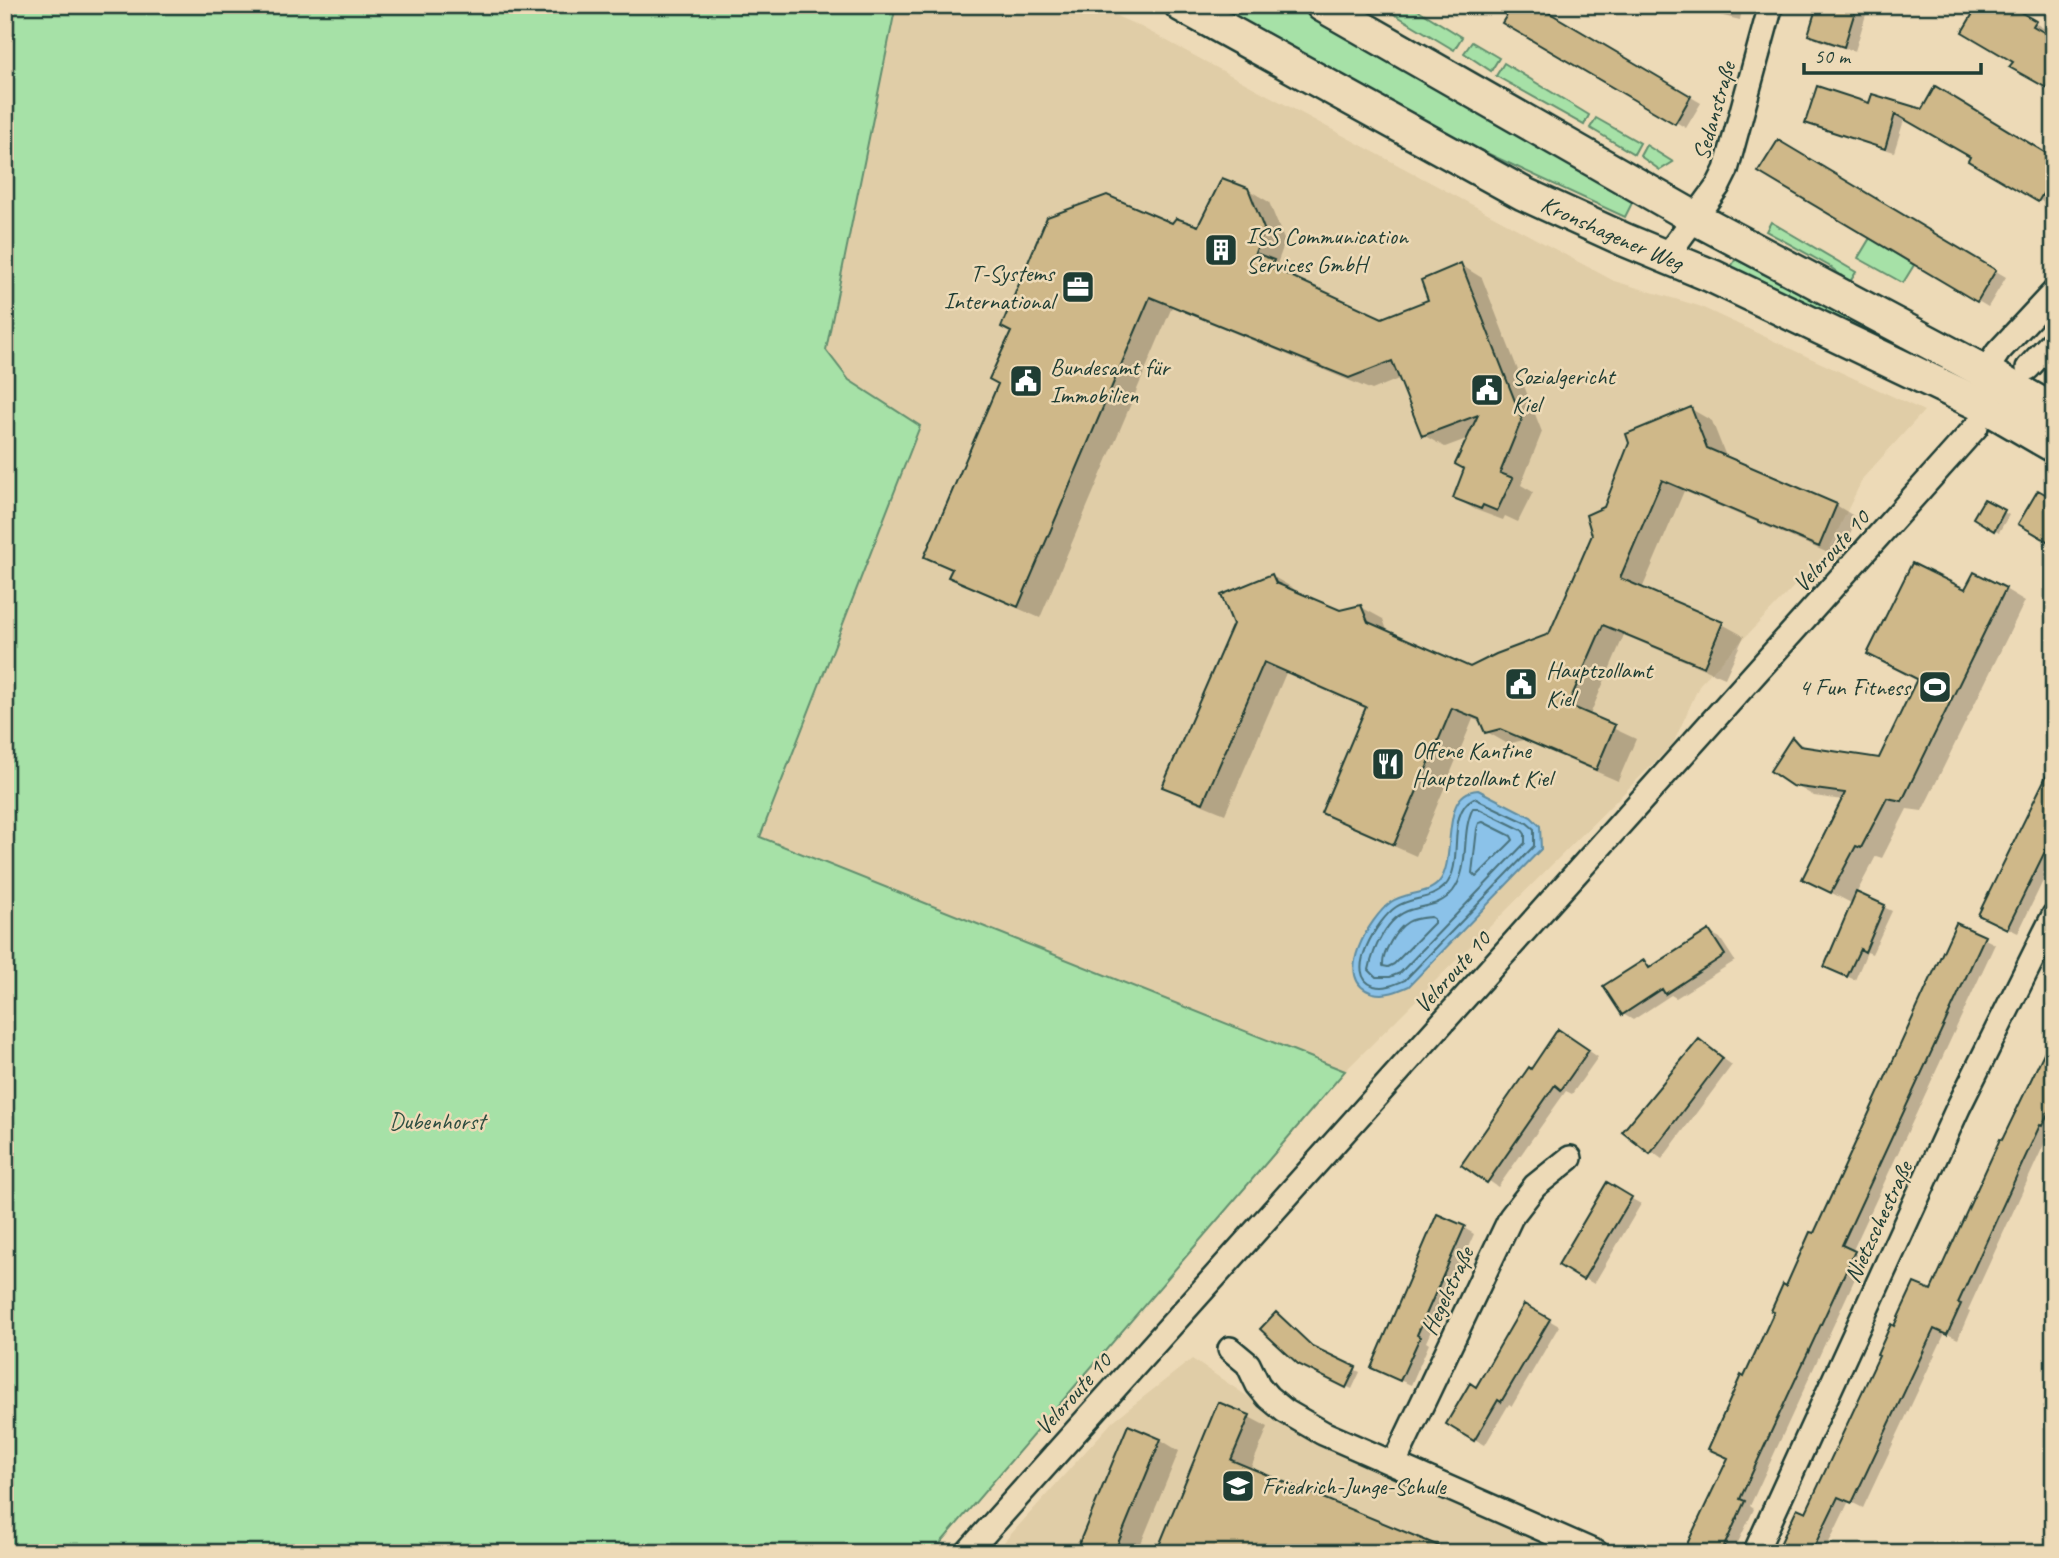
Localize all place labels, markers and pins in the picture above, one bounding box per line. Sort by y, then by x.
place label: ISS Communication Services GmbH [1246,221,1409,279]
building icon: ISS Communication Services GmbH [1202,231,1240,269]
place label: T-Systems International [944,258,1058,316]
office icon: T-Systems International [1059,268,1097,306]
place label: Bundesamt für Immobilien [1050,352,1171,410]
place label: Sozialgericht Kiel [1512,361,1617,419]
public building icon: Bundesamt für Immobilien [1007,362,1045,400]
public building icon: Sozialgericht Kiel [1468,371,1506,409]
place label: Hauptzollamt Kiel [1546,655,1654,713]
public building icon: Hauptzollamt Kiel [1502,665,1540,703]
sports icon: 4 Fun Fitness [1916,668,1954,706]
place label: 4 Fun Fitness [1799,672,1912,702]
place label: Offene Kantine Hauptzollamt Kiel [1412,735,1556,793]
restaurant icon: Offene Kantine Hauptzollamt Kiel [1369,745,1407,783]
school or university icon: Friedrich-Junge-Schule [1219,1467,1257,1505]
place label: Friedrich-Junge-Schule [1262,1471,1448,1501]

